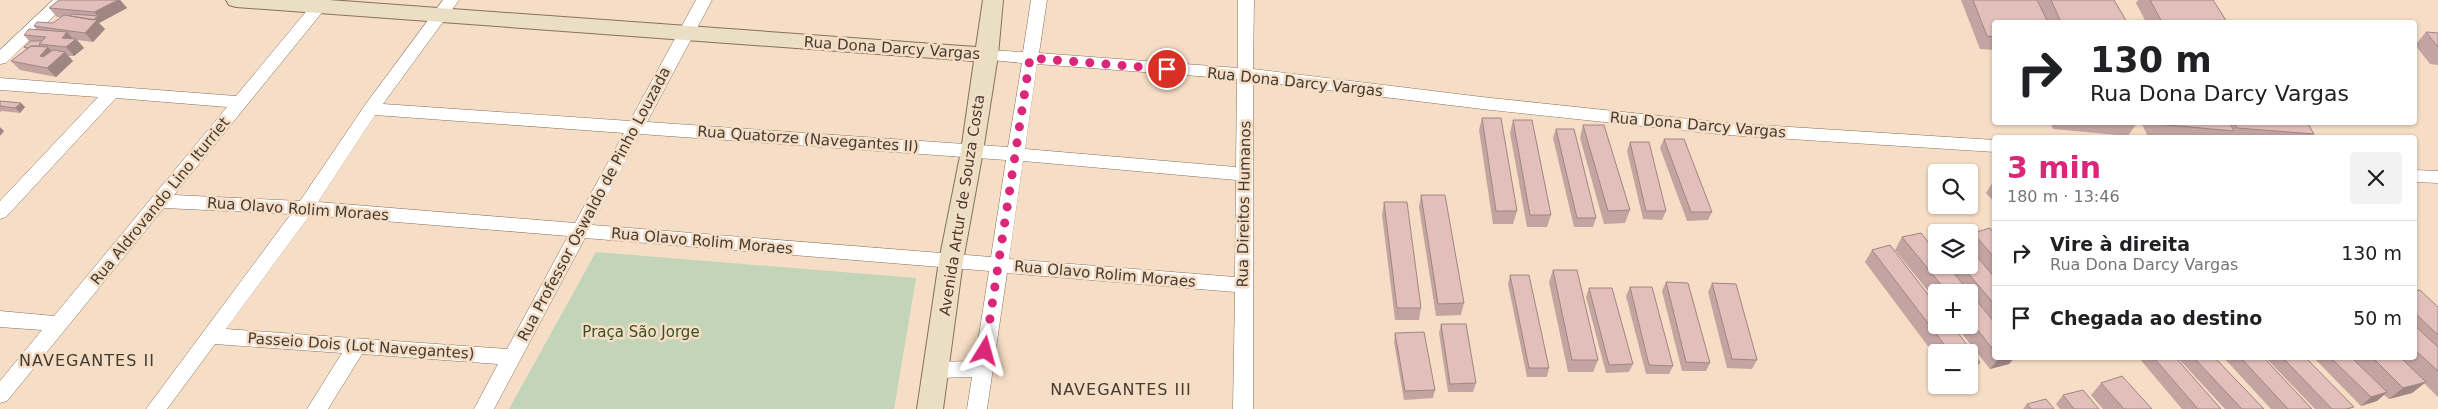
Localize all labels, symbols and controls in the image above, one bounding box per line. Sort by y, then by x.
street label: Rua Dona Darcy Vargas [803,33,981,63]
icon: right [2007,40,2072,105]
text: 130 m [2090,40,2212,80]
pin [1146,48,1188,90]
icon: arrive [1153,55,1181,83]
street label: Rua Professor Oswaldo de Pinho Louzada [514,64,674,344]
street label: Rua Dona Darcy Vargas [1206,64,1384,100]
text: Rua Dona Darcy Vargas [2090,81,2349,106]
street label: Avenida Artur de Souza Costa [936,93,988,317]
street label: Rua Dona Darcy Vargas [1609,108,1787,142]
street label: Rua Aldrovando Lino Iturriet [87,114,233,288]
street label: Rua Direitos Humanos [1234,120,1254,288]
street label: Rua Quatorze (Navegantes II) [697,122,919,156]
text: 3 min [2007,150,2101,185]
button: close [2350,152,2402,204]
map controls [1928,164,1978,394]
button: search [1928,164,1978,214]
text: 180 m · 13:46 [2007,187,2120,206]
street label: Rua Olavo Rolim Moraes [206,194,390,224]
street label: Rua Olavo Rolim Moraes [610,224,794,258]
button: layers [1928,224,1978,274]
text: Vire à direita [2050,233,2190,255]
icon: right [2007,239,2035,267]
text: 130 m [2341,242,2402,264]
text: Rua Dona Darcy Vargas [2050,255,2238,274]
street label: Rua Olavo Rolim Moraes [1013,257,1197,291]
button: + [1928,284,1978,334]
icon: arrive [2007,304,2035,332]
text: Chegada ao destino [2050,307,2262,329]
text: 50 m [2353,307,2402,329]
park label: Praça São Jorge [582,323,700,341]
position arrow [958,324,1010,376]
street label: Passeio Dois (Lot Navegantes) [247,329,475,363]
button: − [1928,344,1978,394]
district label: NAVEGANTES II [19,351,155,370]
district label: NAVEGANTES III [1050,380,1192,399]

